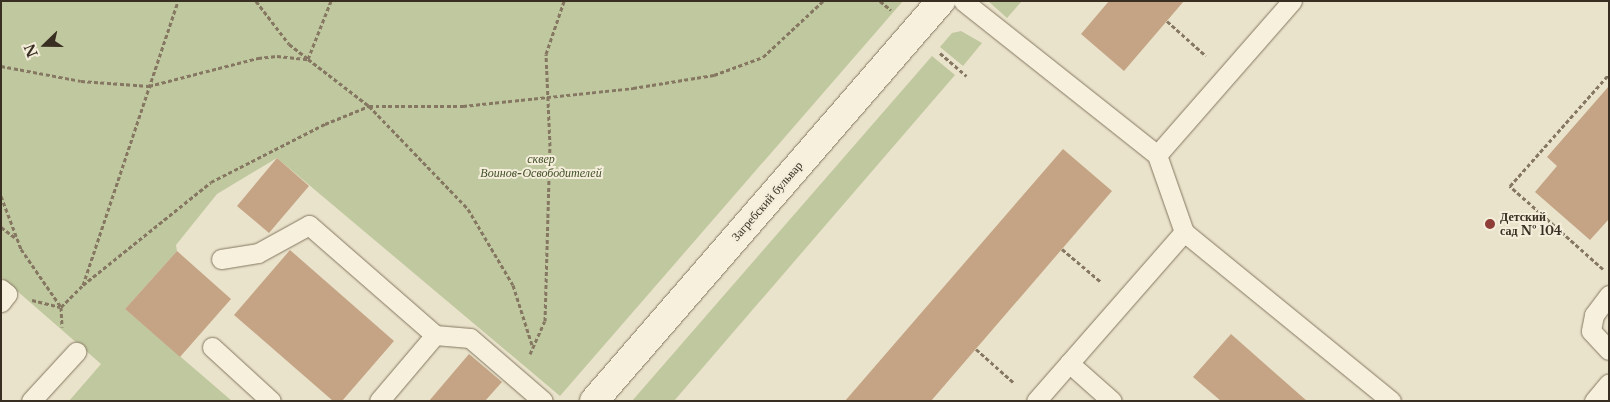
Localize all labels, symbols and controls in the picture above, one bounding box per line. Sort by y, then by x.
north arrow [20,20,70,70]
text: N [20,41,42,60]
park label: сквер Воинов-Освободителей [480,152,602,180]
street label: Загребский бульвар [729,158,805,244]
place label: Детский сад № 104 [1500,210,1562,238]
marker: Детский сад № 104 [1484,218,1496,230]

